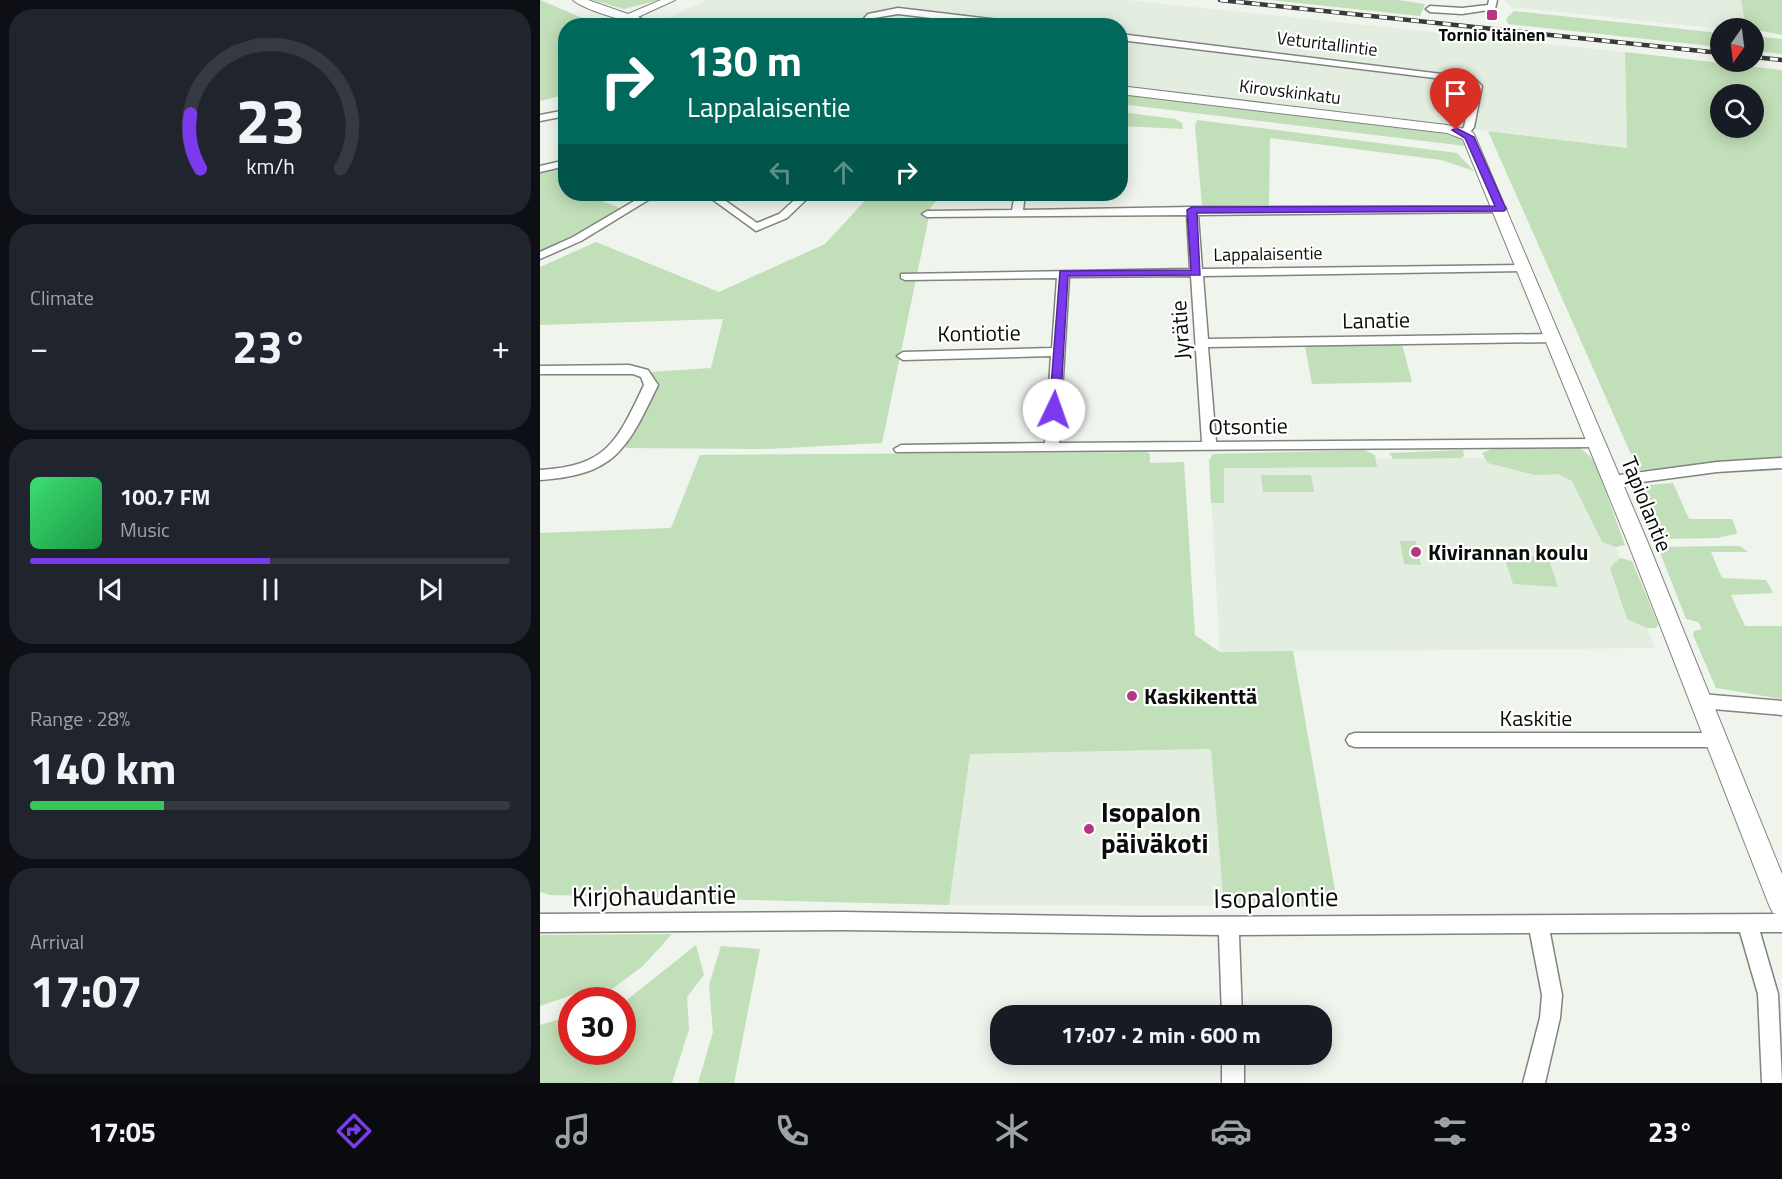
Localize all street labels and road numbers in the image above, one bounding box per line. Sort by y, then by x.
street label: Veturitallintie [1275,24,1379,63]
street label: Kirovskinkatu [1238,72,1342,111]
street label: Lappalaisentie [1213,239,1323,268]
street label: Jyrätie [1161,299,1199,361]
street label: Lanatie [1342,302,1410,338]
street label: Kontiotie [937,315,1021,351]
street label: Otsontie [1208,408,1288,444]
street label: Tapiolantie [1612,451,1682,557]
street label: Kaskitie [1500,701,1572,735]
street label: Kirjohaudantie [571,873,737,916]
street label: Isopalontie [1213,875,1339,918]

